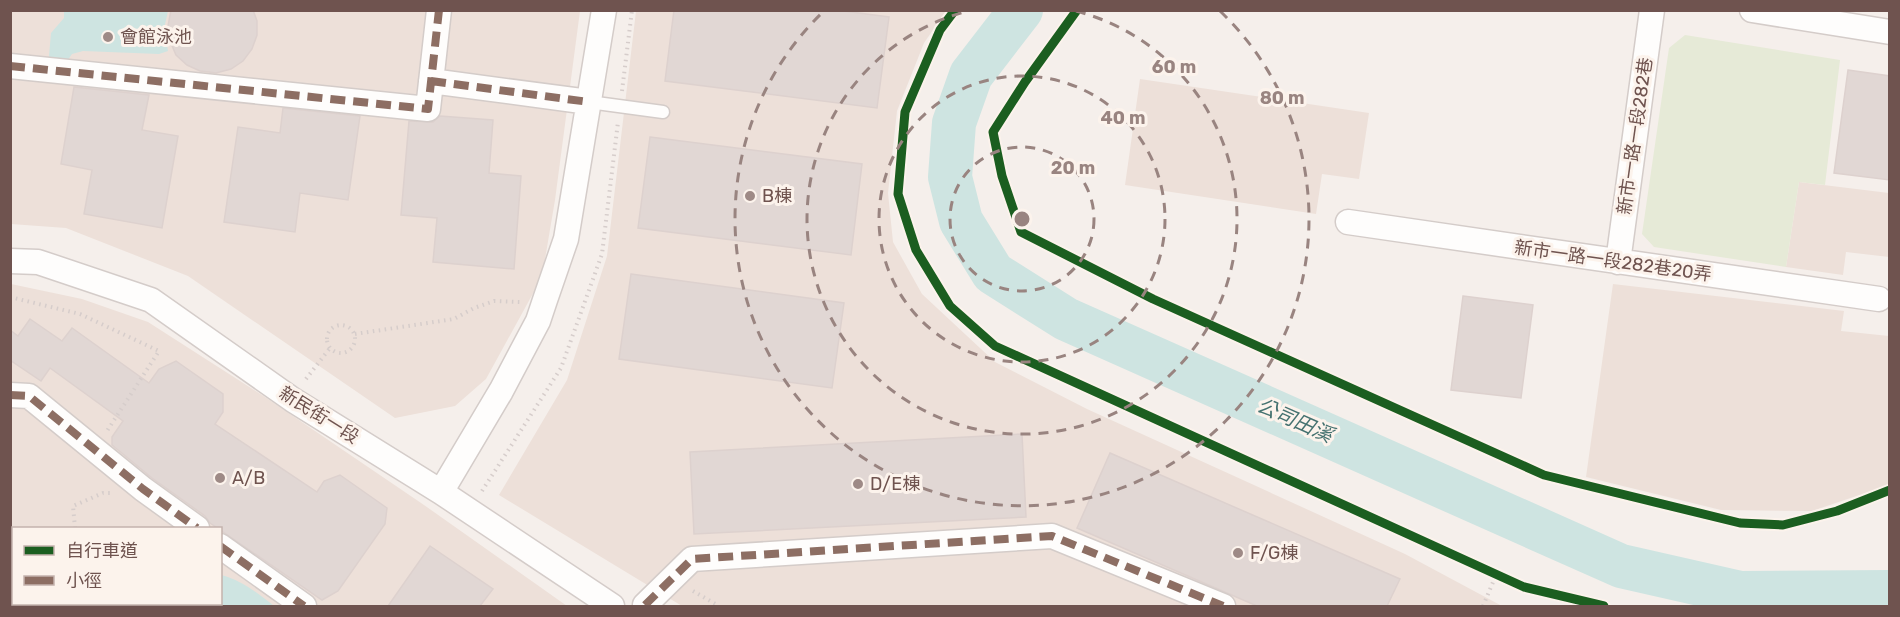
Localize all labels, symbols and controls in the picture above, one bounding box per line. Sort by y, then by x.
place label: 會館泳池 [120,26,192,48]
marker: 會館泳池 [101,30,115,44]
text: 60 m [1152,56,1196,78]
street label: 新市一路一段282巷 [1613,56,1657,216]
text: 80 m [1260,87,1304,109]
text: 40 m [1101,107,1145,129]
text: 20 m [1051,157,1095,179]
place label: B棟 [762,185,792,207]
marker: B棟 [743,189,757,203]
centre of rings [1012,209,1032,229]
street label: 新市一路一段282巷20弄 [1513,236,1713,286]
street label: 新民街一段 [275,382,363,448]
water label: 公司田溪 [1254,393,1339,448]
place label: A/B [232,467,265,489]
marker: A/B [213,471,227,485]
place label: D/E棟 [870,473,920,495]
marker: D/E棟 [851,477,865,491]
legend [12,527,222,605]
text: 自行車道 [66,540,138,562]
place label: F/G棟 [1250,542,1298,564]
marker: F/G棟 [1231,546,1245,560]
text: 小徑 [66,570,102,592]

